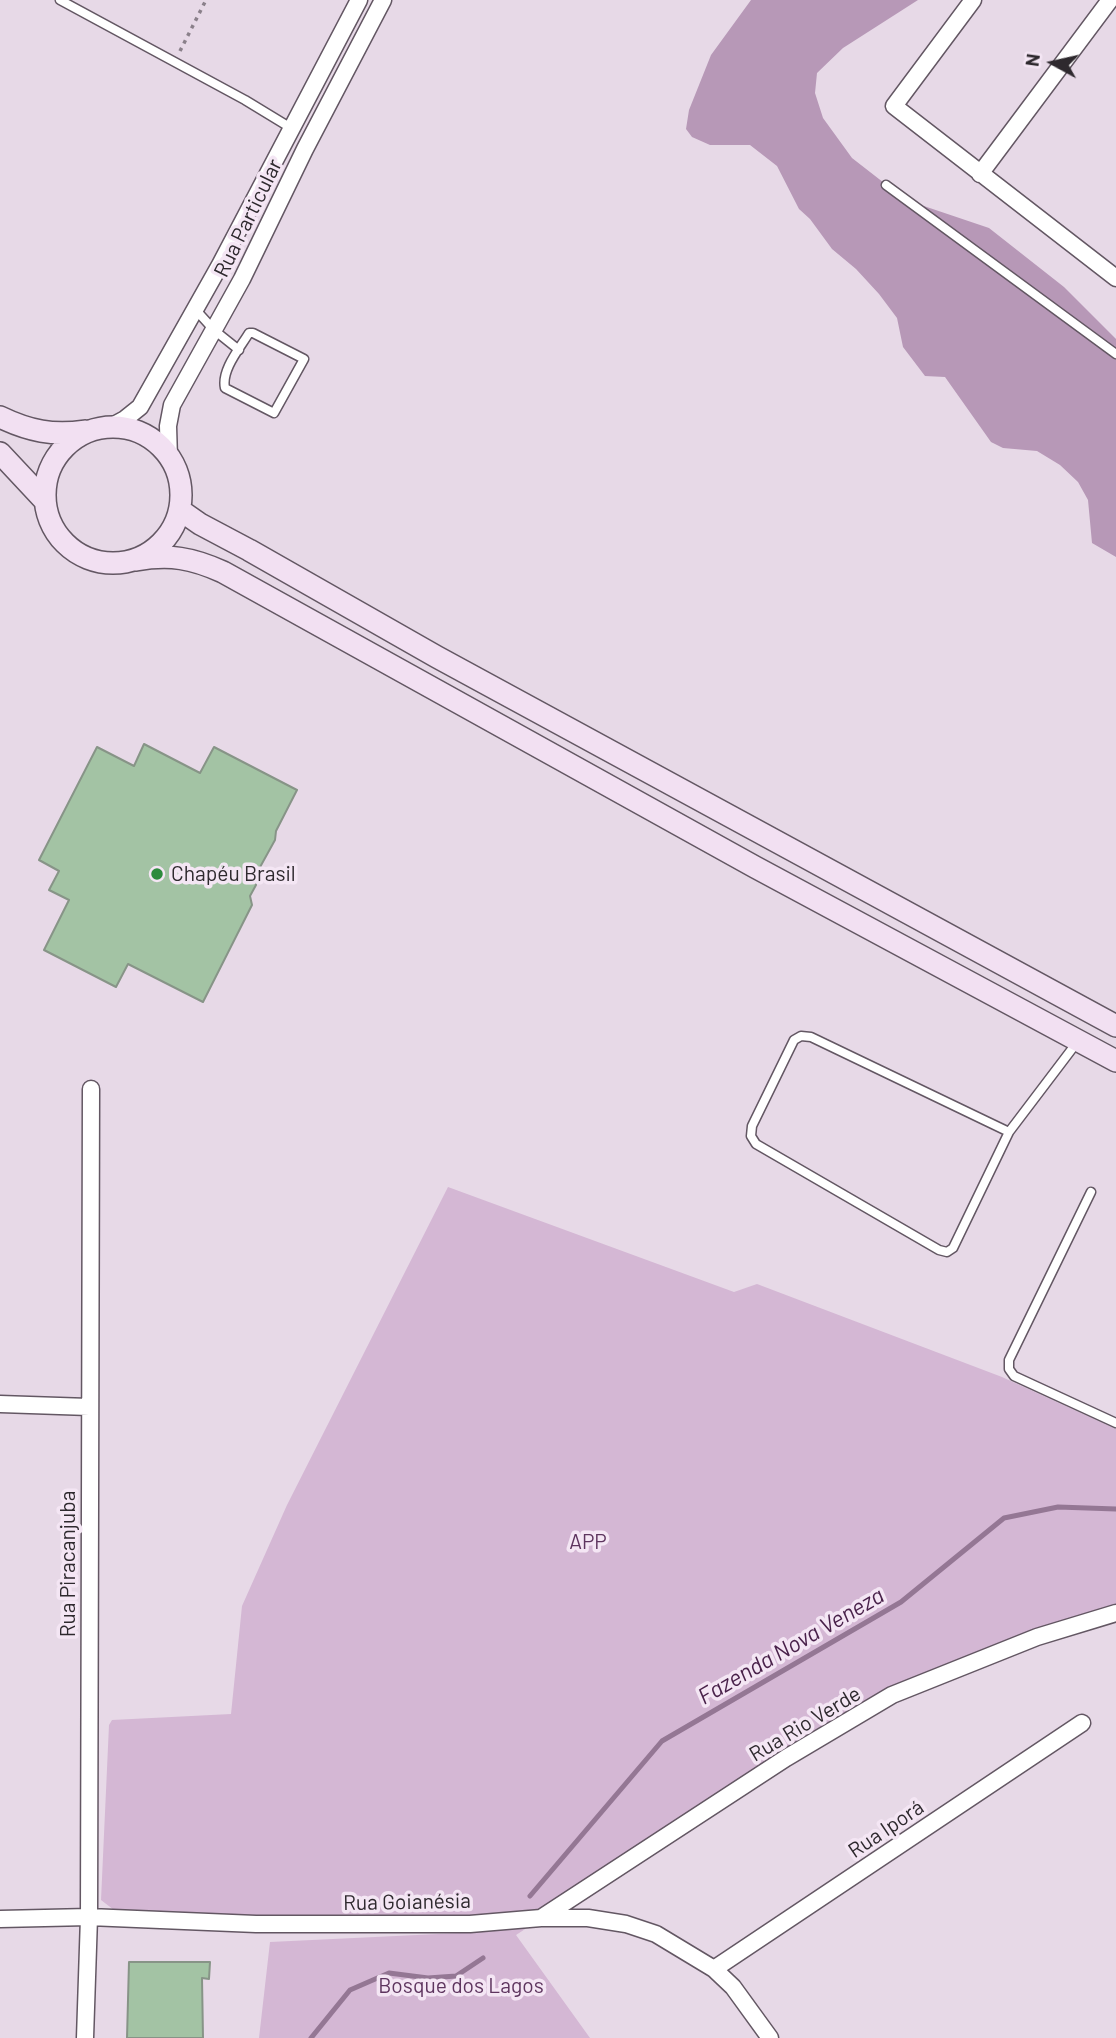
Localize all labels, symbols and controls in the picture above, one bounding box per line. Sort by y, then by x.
north arrow [1018,28,1088,98]
text: N [1019,52,1044,68]
street label: Rua Particular [209,155,287,281]
place label: Chapéu Brasil [171,861,296,887]
marker: Chapéu Brasil [149,866,165,882]
street label: Rua Piracanjuba [55,1491,81,1637]
park label: APP [569,1529,607,1555]
water label: Fazenda Nova Veneza [693,1582,889,1710]
street label: Rua Rio Verde [745,1681,865,1767]
street label: Rua Iporá [843,1795,929,1863]
street label: Rua Goianésia [343,1888,471,1916]
park label: Bosque dos Lagos [378,1973,544,1999]

